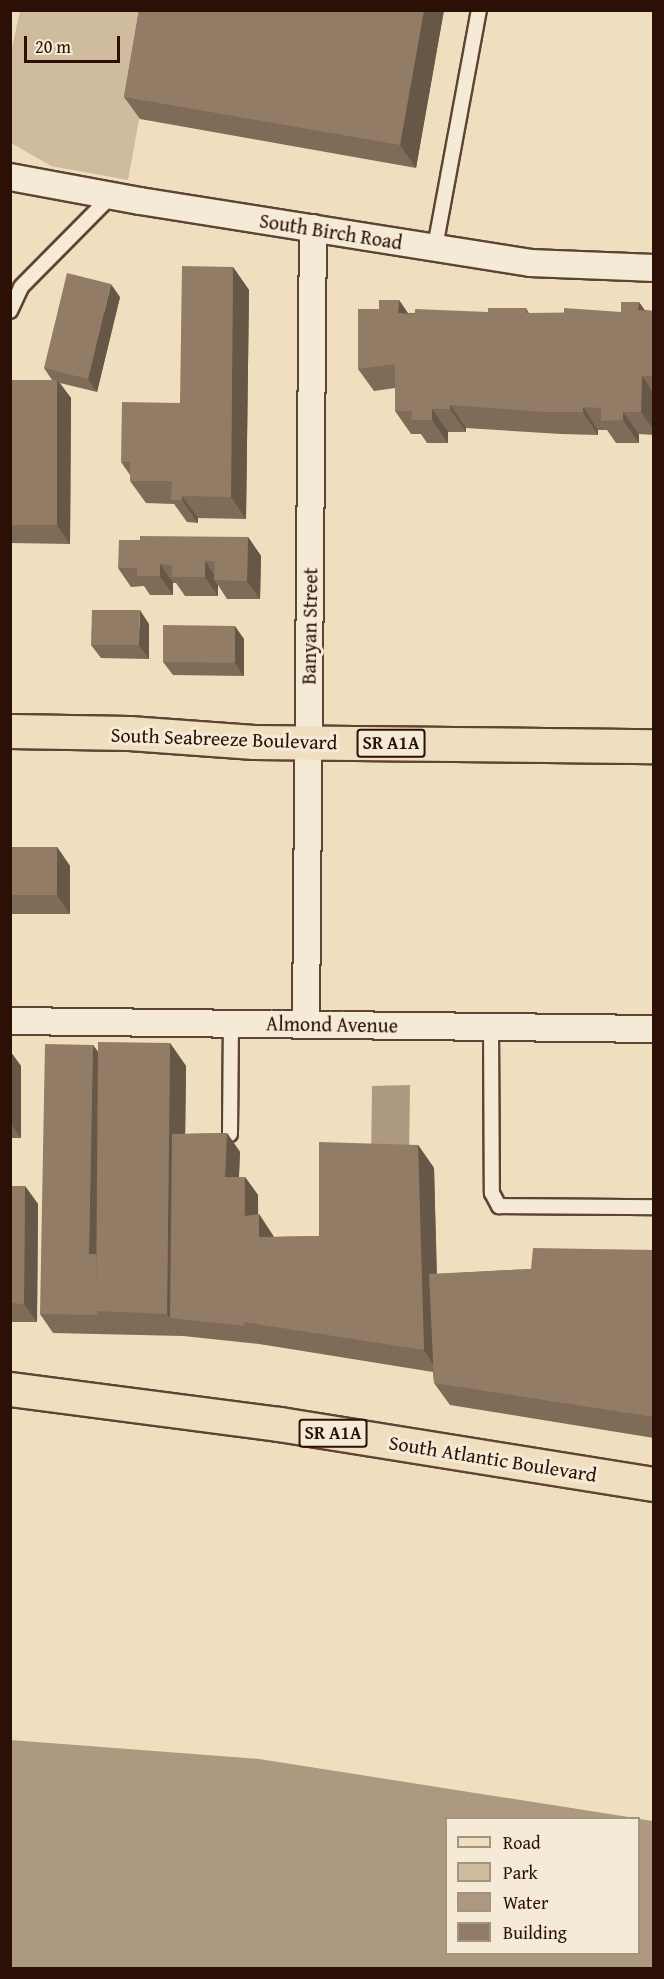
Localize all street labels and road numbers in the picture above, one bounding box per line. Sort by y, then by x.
street label: South Birch Road [258,208,404,254]
street label: Banyan Street [296,567,322,685]
street label: South Seabreeze Boulevard [110,722,338,754]
road number: SR A1A [356,728,426,758]
street label: Almond Avenue [266,1011,398,1037]
road number: SR A1A [298,1418,368,1448]
street label: South Atlantic Boulevard [387,1430,599,1486]

